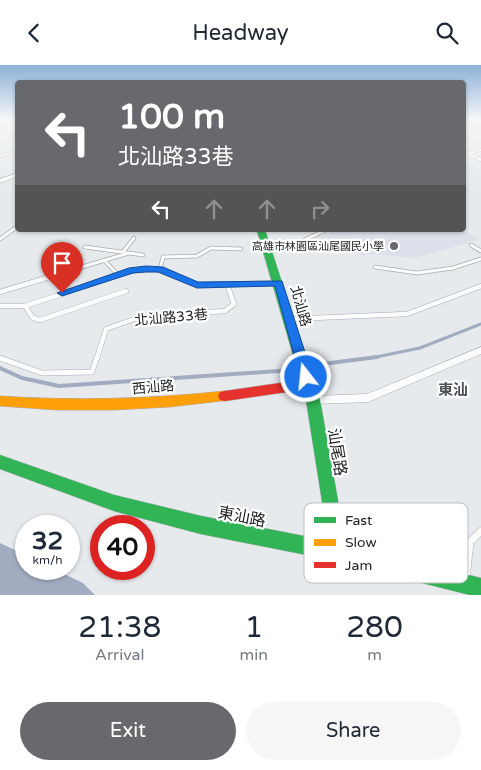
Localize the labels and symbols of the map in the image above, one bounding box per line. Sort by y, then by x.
place label: 高雄市林園區汕尾國民小學 [252,240,384,253]
marker: 高雄市林園區汕尾國民小學 [388,240,400,252]
pin [41,242,83,293]
street label: 北汕路 [287,284,314,329]
street label: 北汕路33巷 [134,306,208,329]
position arrow [279,350,331,402]
street label: 西汕路 [131,377,175,398]
district label: 東汕 [438,381,468,399]
street label: 汕尾路 [323,427,351,477]
street label: 東汕路 [216,503,267,531]
legend [304,503,468,583]
text: Fast [345,512,373,529]
speed limit sign: 40 [90,515,155,580]
text: Slow [345,534,377,551]
text: Jam [345,557,372,574]

